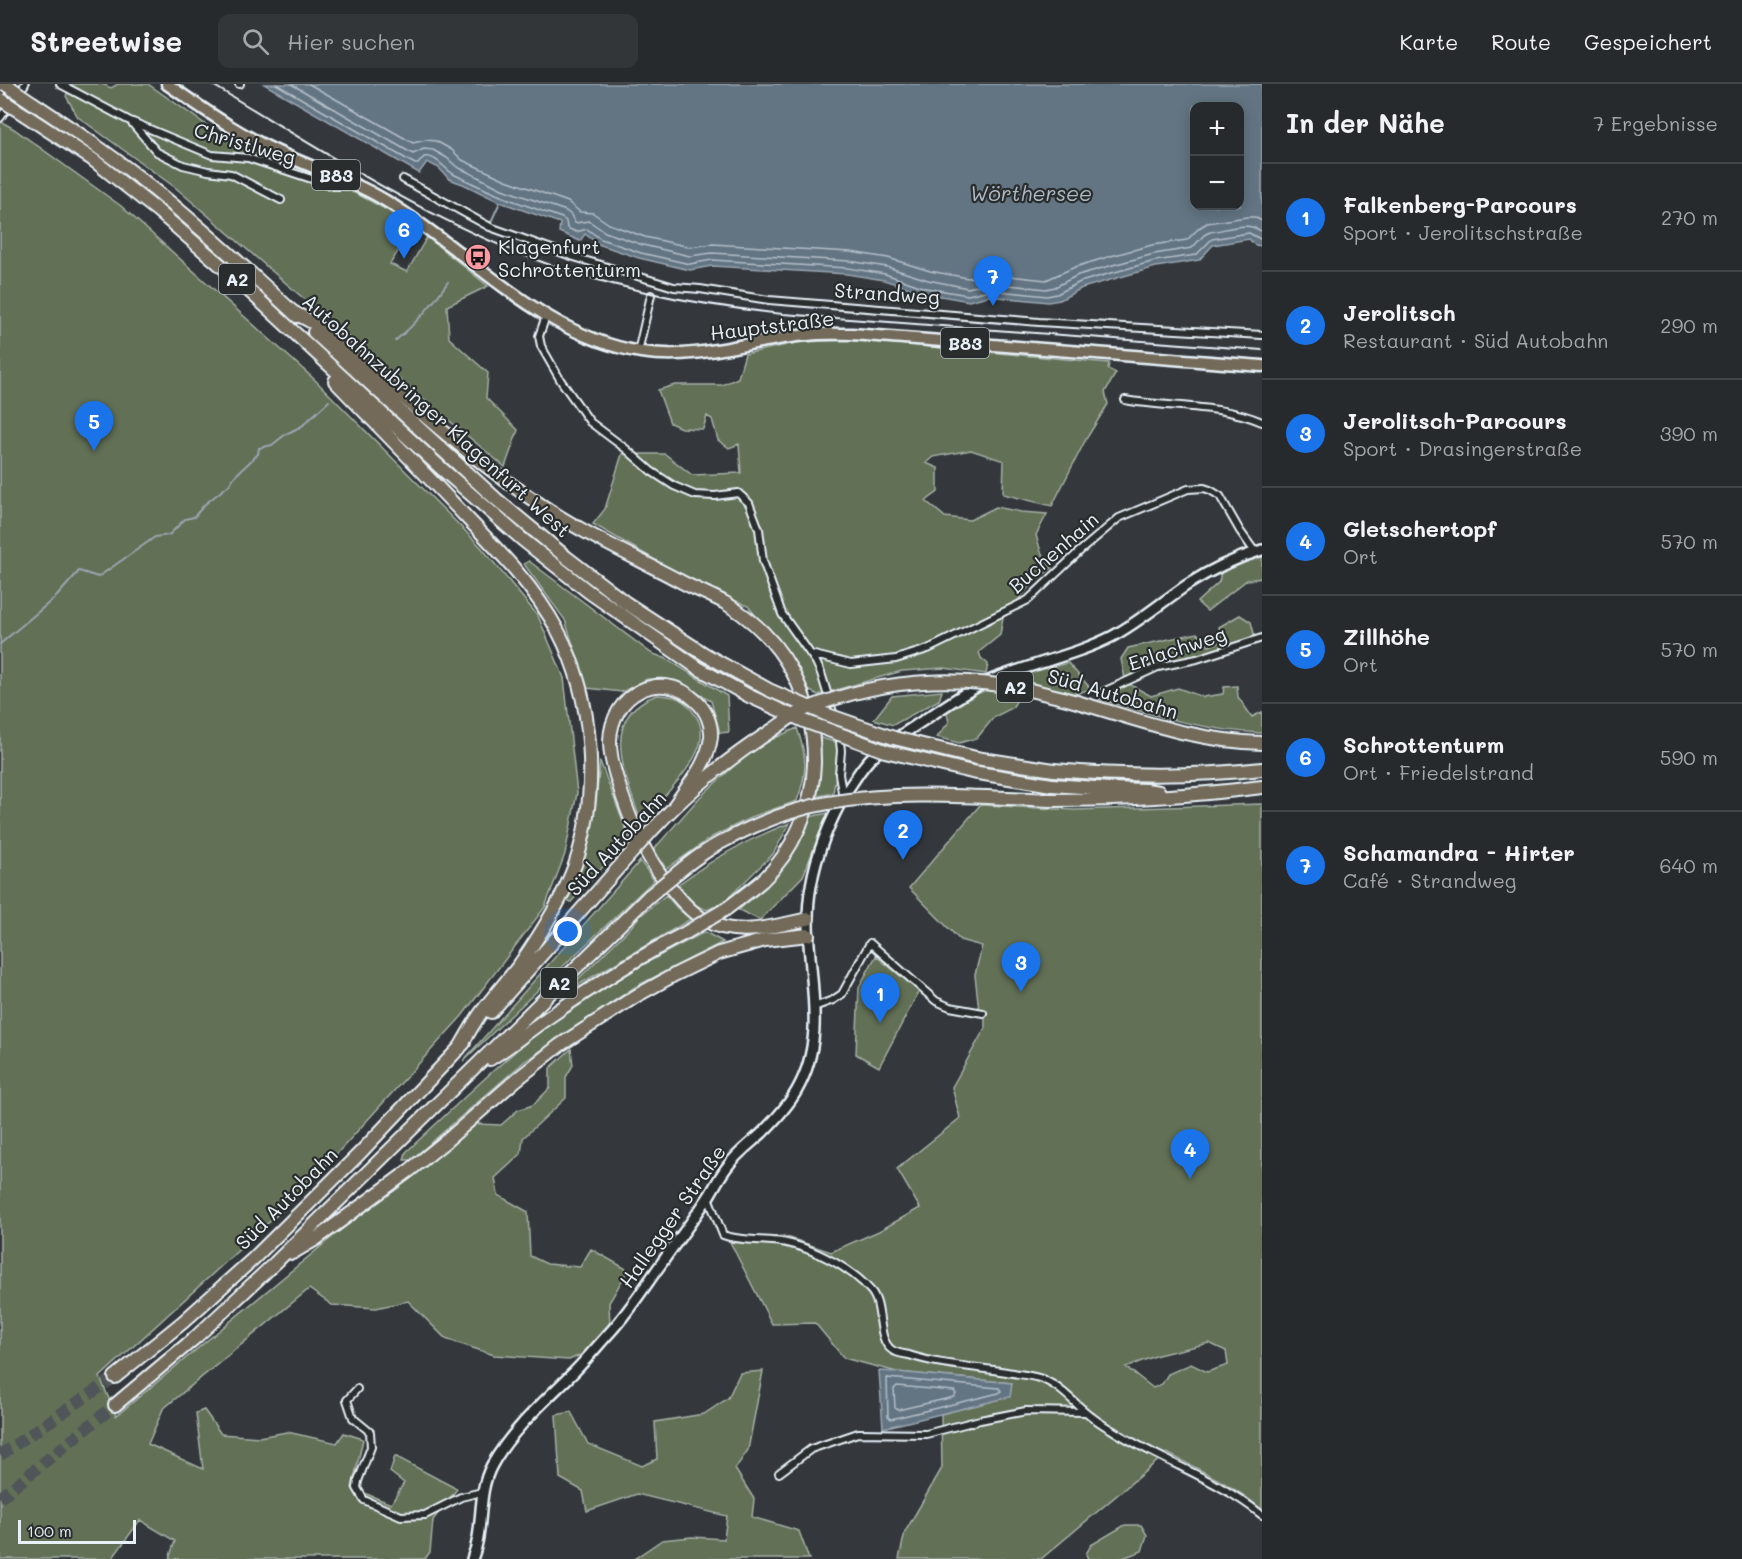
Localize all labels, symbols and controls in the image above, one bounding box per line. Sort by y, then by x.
search box [218,14,638,68]
text: Streetwise [30,23,182,59]
icon: search [239,25,272,58]
text: Hier suchen [287,27,415,56]
text: Karte [1400,28,1458,55]
text: Route [1491,28,1551,55]
text: Gespeichert [1584,28,1712,55]
map controls [1190,102,1244,210]
button: + [1190,102,1244,156]
text: In der Nähe [1286,106,1445,140]
text: 7 Ergebnisse [1593,110,1718,136]
street label: Christlweg [191,116,299,170]
button: − [1190,156,1244,210]
road number: B83 [312,160,360,190]
water label: Wörthersee [970,179,1092,206]
text: Falkenberg-Parcours [1343,190,1577,219]
text: 1 [1301,204,1310,230]
text: 270 m [1661,204,1718,230]
pin: 6 [384,210,424,259]
text: Sport · Jerolitschstraße [1343,219,1583,245]
place label: Klagenfurt Schrottenturm [498,233,641,282]
bus stop icon: Klagenfurt Schrottenturm [463,242,493,272]
pin: 7 [974,256,1012,306]
road number: A2 [219,264,255,294]
street label: Strandweg [833,276,941,310]
street label: Autobahnzubringer Klagenfurt West [297,287,577,543]
text: Jerolitsch [1343,298,1456,327]
street label: Hauptstraße [708,304,836,346]
text: 2 [1300,312,1311,338]
text: 290 m [1660,312,1718,338]
text: Restaurant · Süd Autobahn [1343,327,1608,353]
road number: B83 [941,328,989,358]
pin: 5 [74,402,113,451]
text: Jerolitsch-Parcours [1343,406,1567,435]
text: 3 [1300,420,1312,446]
text: 390 m [1660,420,1718,446]
text: Sport · Drasingerstraße [1343,435,1582,461]
street label: Buchenhain [1003,506,1103,598]
text: Gletschertopf [1343,514,1497,543]
text: 4 [1299,528,1312,554]
text: 570 m [1661,528,1718,554]
text: Ort [1343,543,1378,569]
street label: Erlachweg [1125,620,1229,676]
text: Zillhöhe [1343,622,1430,651]
text: 5 [1300,636,1311,662]
text: 570 m [1661,636,1718,662]
text: Ort [1343,651,1378,677]
street label: Süd Autobahn [1045,662,1181,724]
road number: A2 [997,672,1033,702]
text: Schrottenturm [1343,730,1504,759]
text: 6 [1299,744,1312,770]
text: 590 m [1660,744,1718,770]
text: Ort · Friedelstrand [1343,759,1534,785]
street label: Süd Autobahn [561,785,671,901]
pin: 2 [884,810,922,860]
text: Schamandra - Hirter [1343,838,1575,867]
text: 7 [1300,852,1311,878]
text: 640 m [1660,852,1718,878]
text: Café · Strandweg [1343,867,1516,893]
your location [553,917,582,946]
pin: 3 [1002,942,1040,992]
road number: A2 [541,968,577,998]
pin: 1 [860,974,900,1023]
pin: 4 [1170,1130,1210,1179]
street label: Hallegger Straße [613,1139,731,1293]
street label: Süd Autobahn [229,1141,343,1255]
scale bar [18,1517,136,1544]
text: 100 m [27,1520,72,1541]

